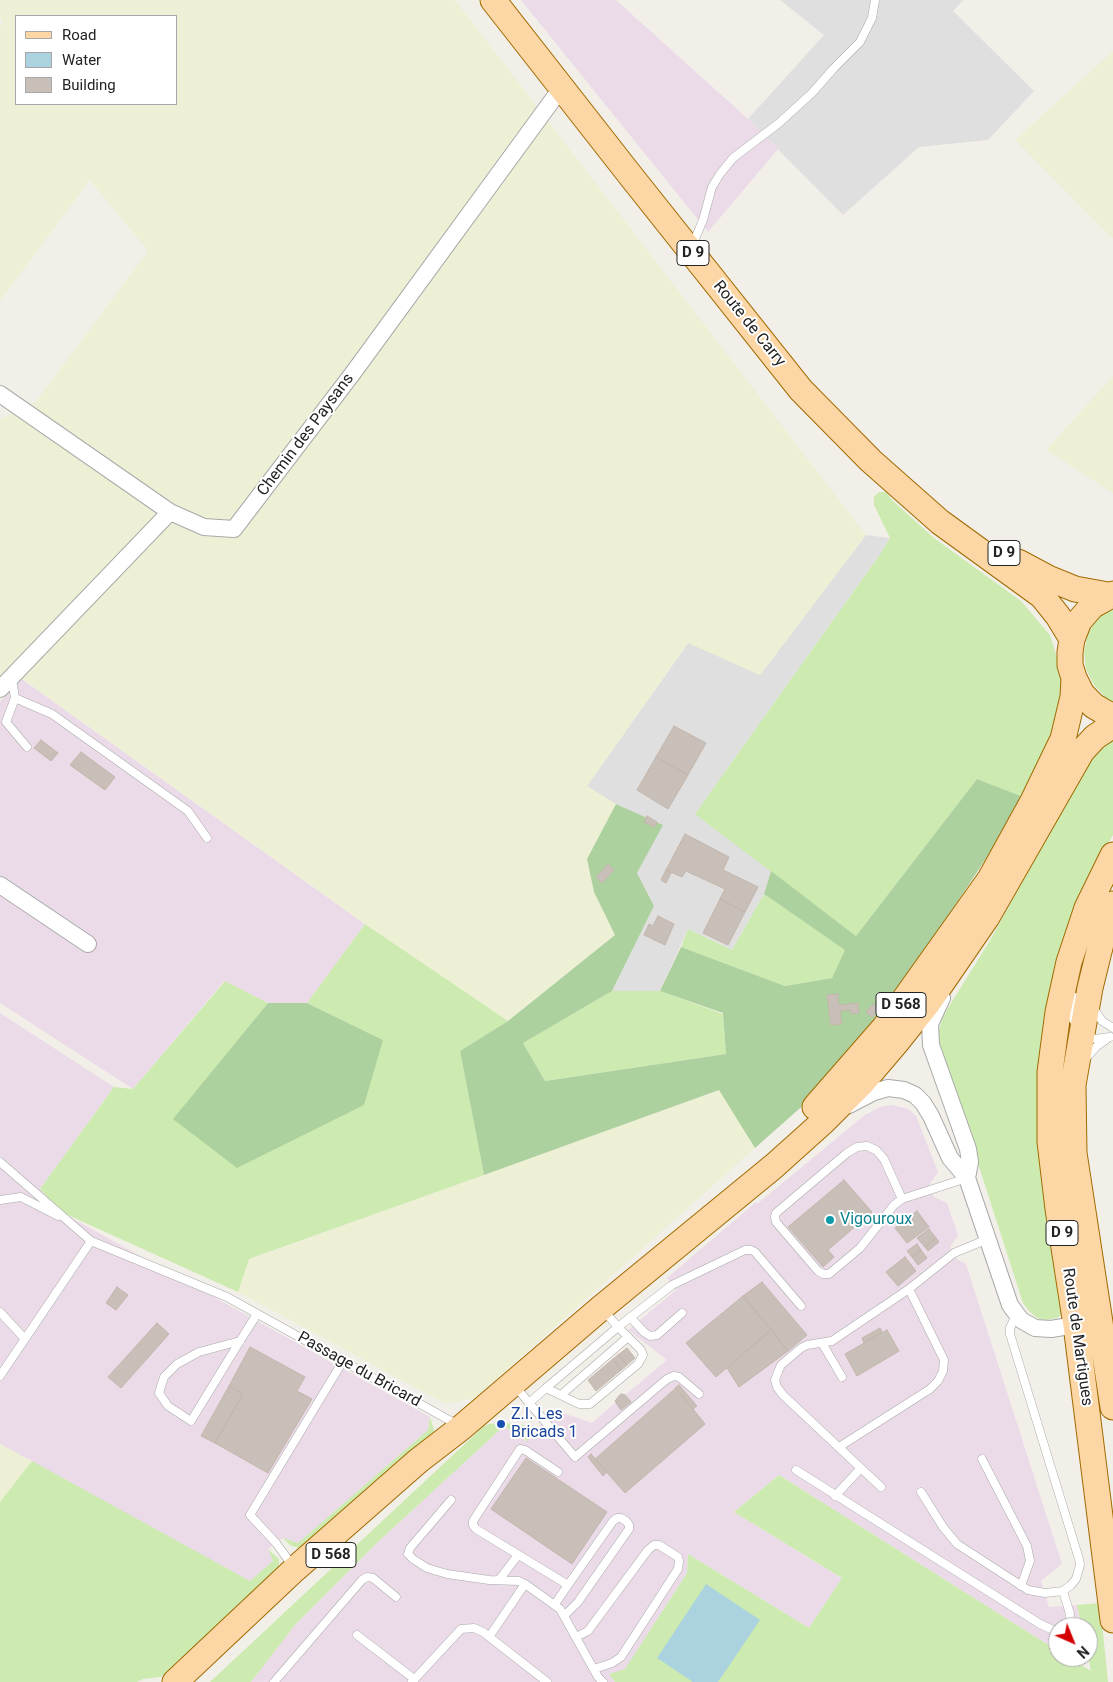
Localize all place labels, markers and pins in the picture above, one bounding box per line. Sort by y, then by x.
place label: Vigouroux [840,1210,912,1230]
marker: Vigouroux [824,1214,836,1226]
place label: Z.I. Les Bricads 1 [511,1405,578,1443]
marker: Z.I. Les Bricads 1 [495,1418,507,1430]

